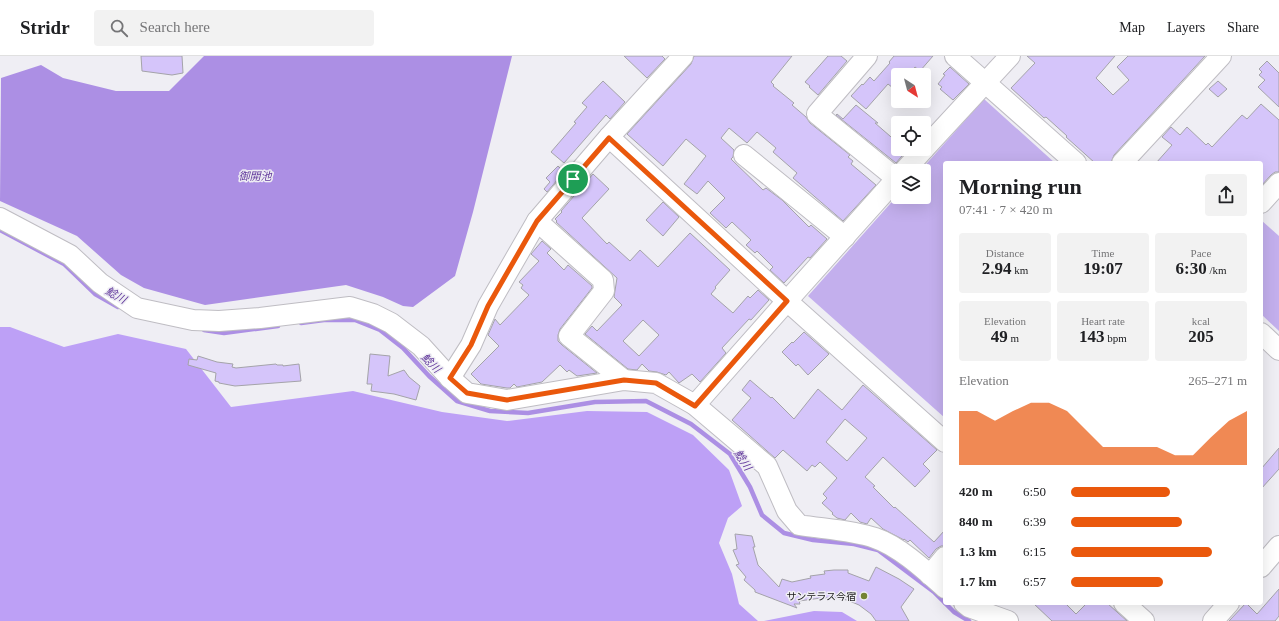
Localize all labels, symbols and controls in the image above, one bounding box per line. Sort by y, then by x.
search box [94,10,374,46]
text: Stridr [20,17,70,38]
icon: search [108,17,130,39]
text: Search here [140,19,210,35]
text: Map [1119,20,1145,35]
text: Layers [1167,20,1205,35]
text: Share [1227,20,1259,35]
north arrow [891,68,931,108]
map controls [891,68,931,204]
button: locate [891,116,931,156]
pin [556,162,590,196]
button: layers [891,164,931,204]
icon: arrive [562,168,584,190]
water label: 御開池 [239,170,272,182]
text: Morning run [959,174,1082,199]
button: share [1205,174,1247,216]
text: 07:41 · 7 × 420 m [959,202,1053,217]
text: Distance [986,247,1024,259]
text: Time [1092,247,1114,259]
text: Pace [1191,247,1211,259]
text: 2.94 [982,259,1011,278]
text: 19:07 [1083,259,1123,278]
text: 6:30 [1175,259,1207,278]
text: km [1011,264,1028,276]
text: /km [1207,264,1227,276]
water label: 鯰川 [103,284,129,306]
text: Elevation [984,315,1026,327]
text: Heart rate [1081,315,1125,327]
text: kcal [1192,315,1210,327]
text: 49 [991,327,1008,346]
text: 143 [1079,327,1105,346]
text: 205 [1188,327,1214,346]
text: m [1008,332,1019,344]
text: bpm [1105,332,1127,344]
water label: 鯰川 [419,351,444,376]
text: Elevation [959,373,1009,388]
text: 265–271 m [1188,373,1247,388]
water label: 鯰川 [732,448,755,473]
text: 420 m [959,484,993,499]
text: 6:50 [1023,484,1046,499]
text: 840 m [959,514,993,529]
text: 6:39 [1023,514,1046,529]
text: 1.3 km [959,544,997,559]
text: 6:15 [1023,544,1046,559]
text: 1.7 km [959,574,997,589]
text: 6:57 [1023,574,1046,589]
place label: サンテラス今宿 [786,591,856,602]
marker: サンテラス今宿 [859,591,869,601]

